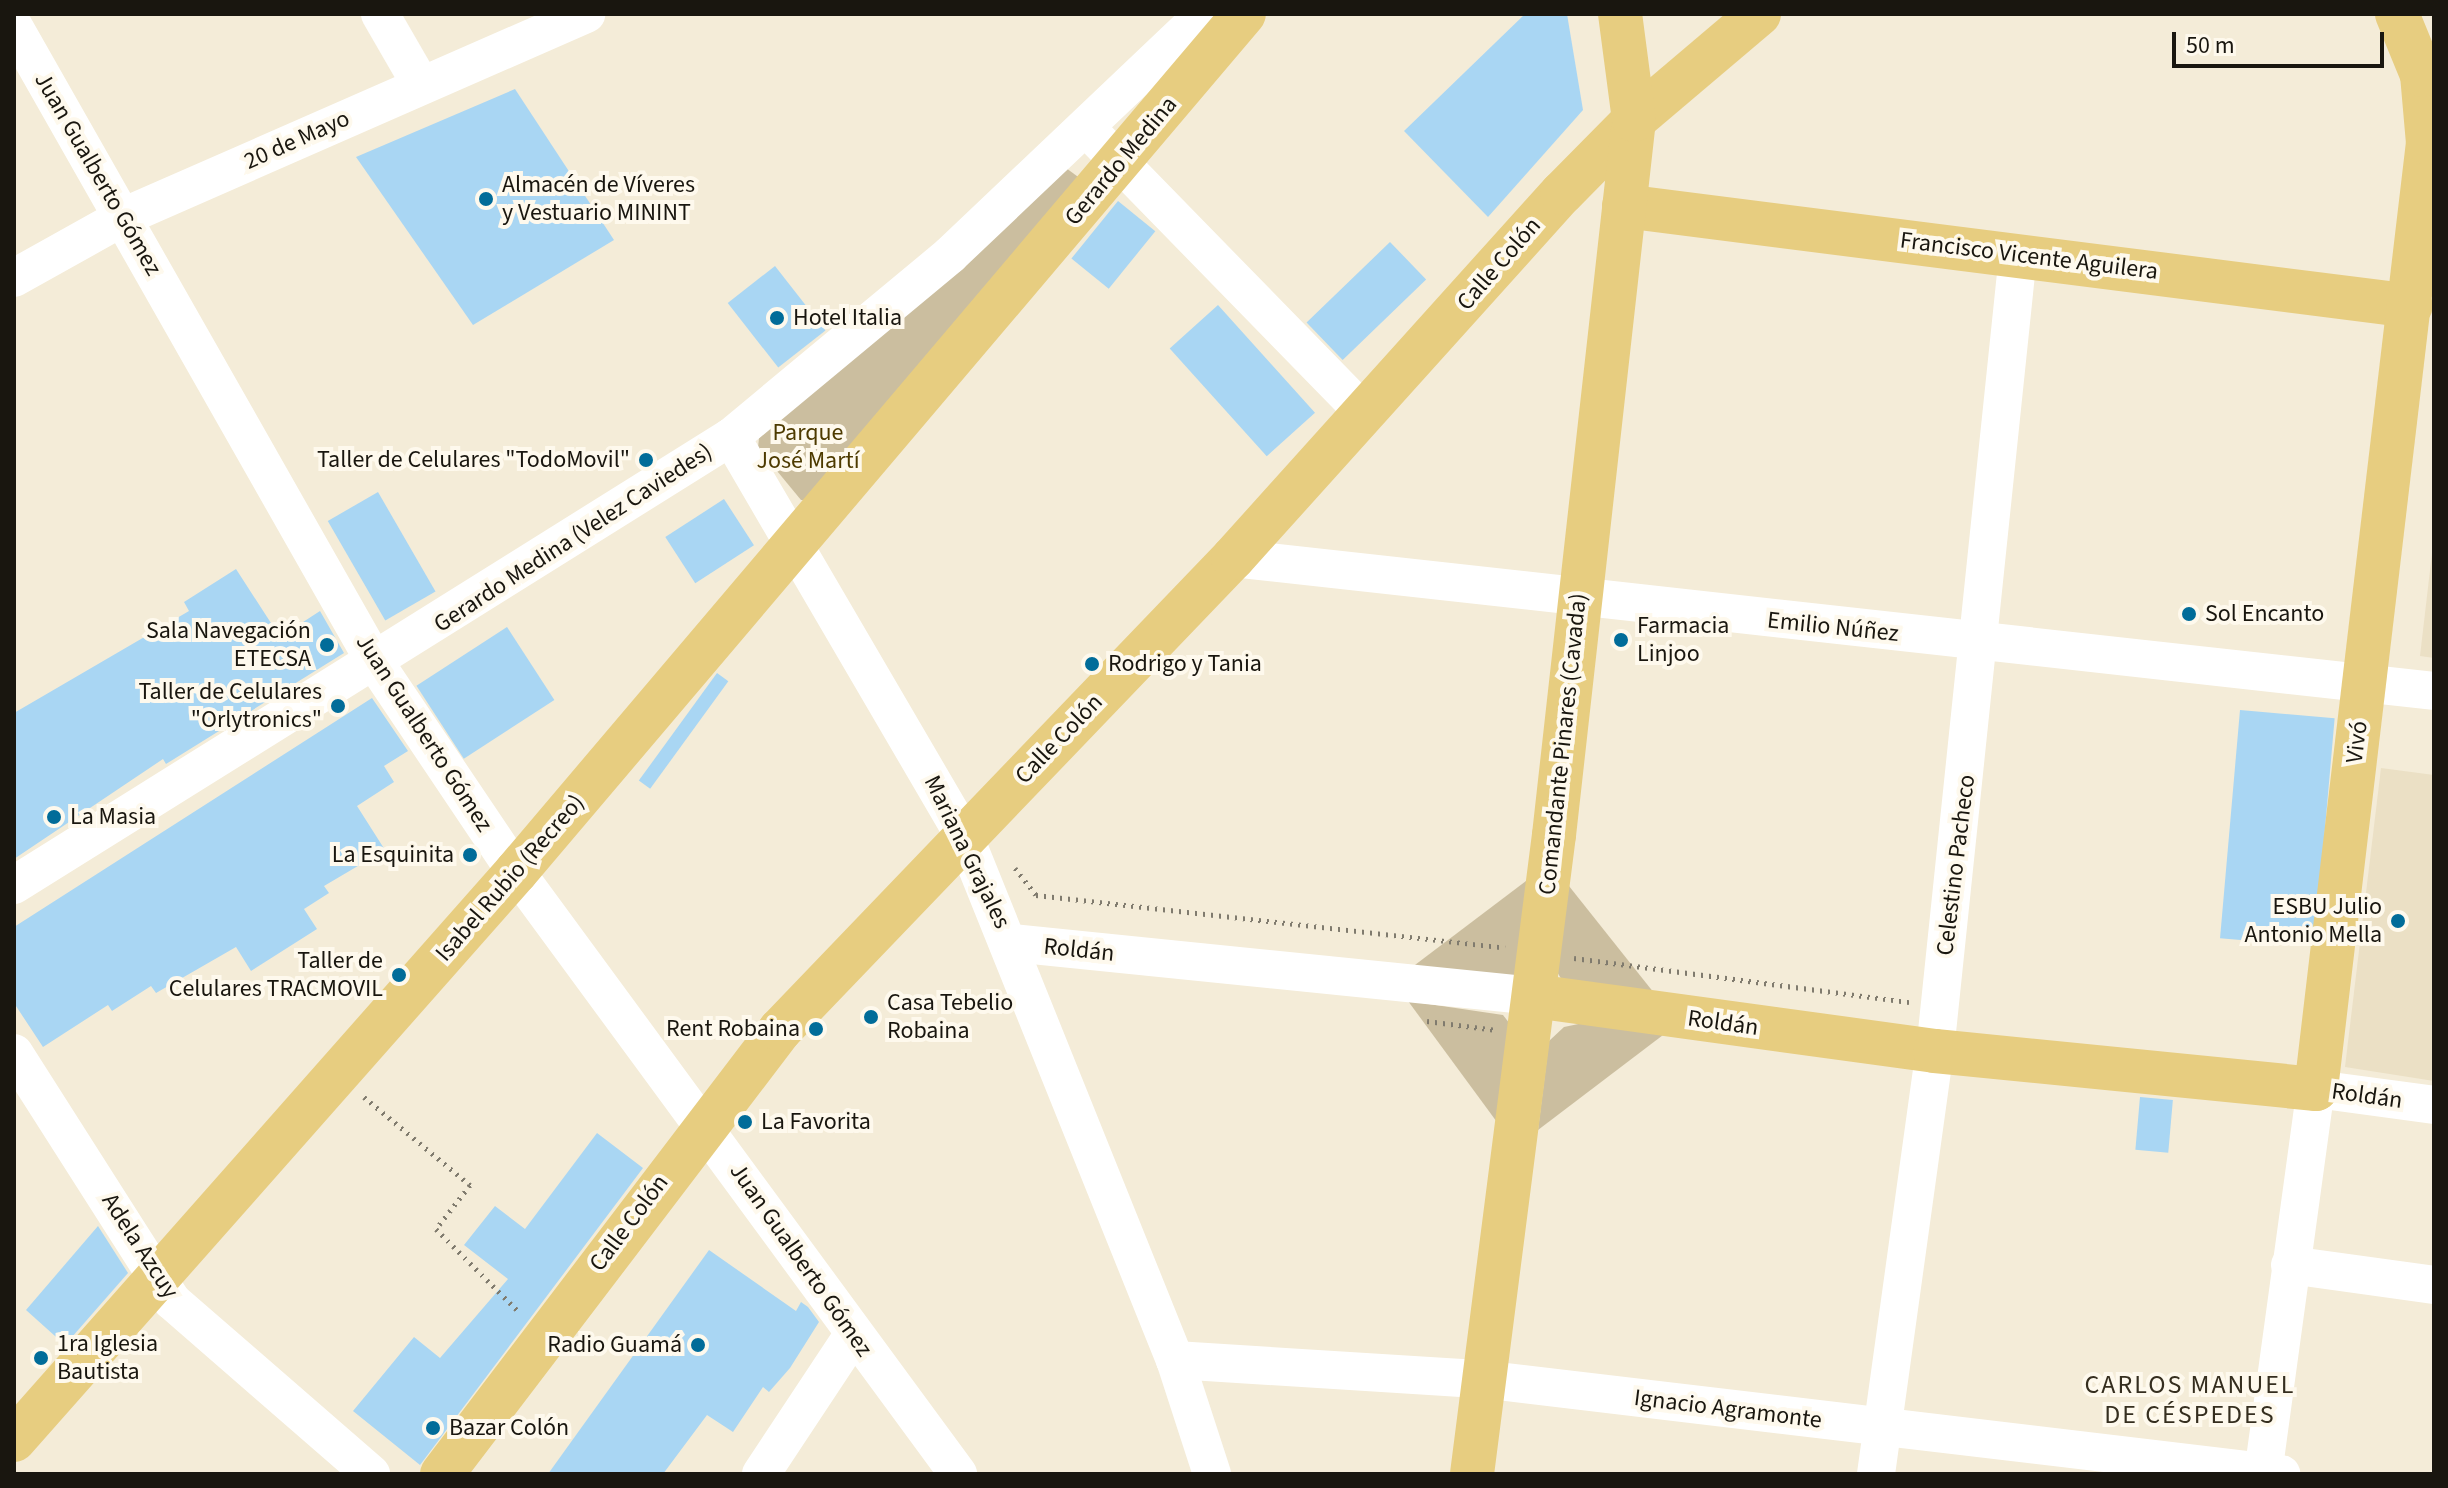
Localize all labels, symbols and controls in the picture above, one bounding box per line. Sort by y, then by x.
scale bar [2176,16,2388,66]
text: 50 m [2186,28,2235,63]
street label: Juan Gualberto Gómez [28,67,168,281]
street label: Gerardo Medina [1059,91,1183,231]
street label: 20 de Mayo [240,104,354,176]
place label: Almacén de Víveres y Vestuario MININT [502,171,695,227]
marker: Almacén de Víveres y Vestuario MININT [477,190,495,208]
street label: Calle Colón [1451,212,1547,316]
street label: Francisco Vicente Aguilera [1898,226,2160,286]
place label: Hotel Italia [793,304,902,332]
marker: Hotel Italia [768,309,786,327]
park label: Parque José Martí [756,419,860,475]
street label: Gerardo Medina (Velez Caviedes) [428,437,718,639]
place label: Taller de Celulares "TodoMovil" [317,446,630,474]
marker: Taller de Celulares "TodoMovil" [637,451,655,469]
street label: Comandante Pinares (Cavada) [1533,592,1593,896]
place label: Sol Encanto [2205,600,2324,628]
marker: Sol Encanto [2180,605,2198,623]
street label: Emilio Núñez [1766,606,1900,648]
place label: Farmacia Linjoo [1637,612,1729,668]
place label: Sala Navegación ETECSA [146,617,311,673]
street label: Juan Gualberto Gómez [349,629,499,837]
marker: Farmacia Linjoo [1612,631,1630,649]
marker: Sala Navegación ETECSA [318,636,336,654]
place label: Rodrigo y Tania [1108,650,1262,678]
marker: Rodrigo y Tania [1083,655,1101,673]
place label: Taller de Celulares "Orlytronics" [138,678,322,734]
street label: Calle Colón [1009,688,1109,790]
marker: Taller de Celulares "Orlytronics" [329,697,347,715]
street label: Vivó [2340,719,2374,765]
street label: Mariana Grajales [918,771,1016,933]
street label: Celestino Pacheco [1931,773,1981,957]
street label: Isabel Rubio (Recreo) [430,789,590,967]
place label: La Masia [70,803,156,831]
marker: La Masia [45,808,63,826]
place label: La Esquinita [332,841,454,869]
marker: La Esquinita [461,846,479,864]
place label: ESBU Julio Antonio Mella [2245,893,2382,949]
marker: ESBU Julio Antonio Mella [2389,912,2407,930]
street label: Roldán [1042,932,1116,968]
place label: Taller de Celulares TRACMOVIL [169,947,383,1003]
marker: Taller de Celulares TRACMOVIL [390,966,408,984]
place label: Casa Tebelio Robaina [887,989,1013,1045]
street label: Roldán [1686,1004,1760,1042]
marker: Casa Tebelio Robaina [862,1008,880,1026]
place label: Rent Robaina [666,1015,800,1043]
marker: Rent Robaina [807,1020,825,1038]
street label: Roldán [2330,1077,2404,1115]
place label: La Favorita [761,1108,871,1136]
marker: La Favorita [736,1113,754,1131]
street label: Juan Gualberto Gómez [723,1158,879,1362]
street label: Calle Colón [583,1169,675,1277]
street label: Adela Azcuy [95,1188,185,1304]
place label: 1ra Iglesia Bautista [57,1330,158,1386]
place label: Radio Guamá [547,1331,682,1359]
marker: Radio Guamá [689,1336,707,1354]
marker: 1ra Iglesia Bautista [32,1349,50,1367]
district label: CARLOS MANUEL DE CÉSPEDES [2084,1369,2296,1430]
street label: Ignacio Agramonte [1632,1383,1824,1435]
place label: Bazar Colón [449,1414,569,1442]
marker: Bazar Colón [424,1419,442,1437]

